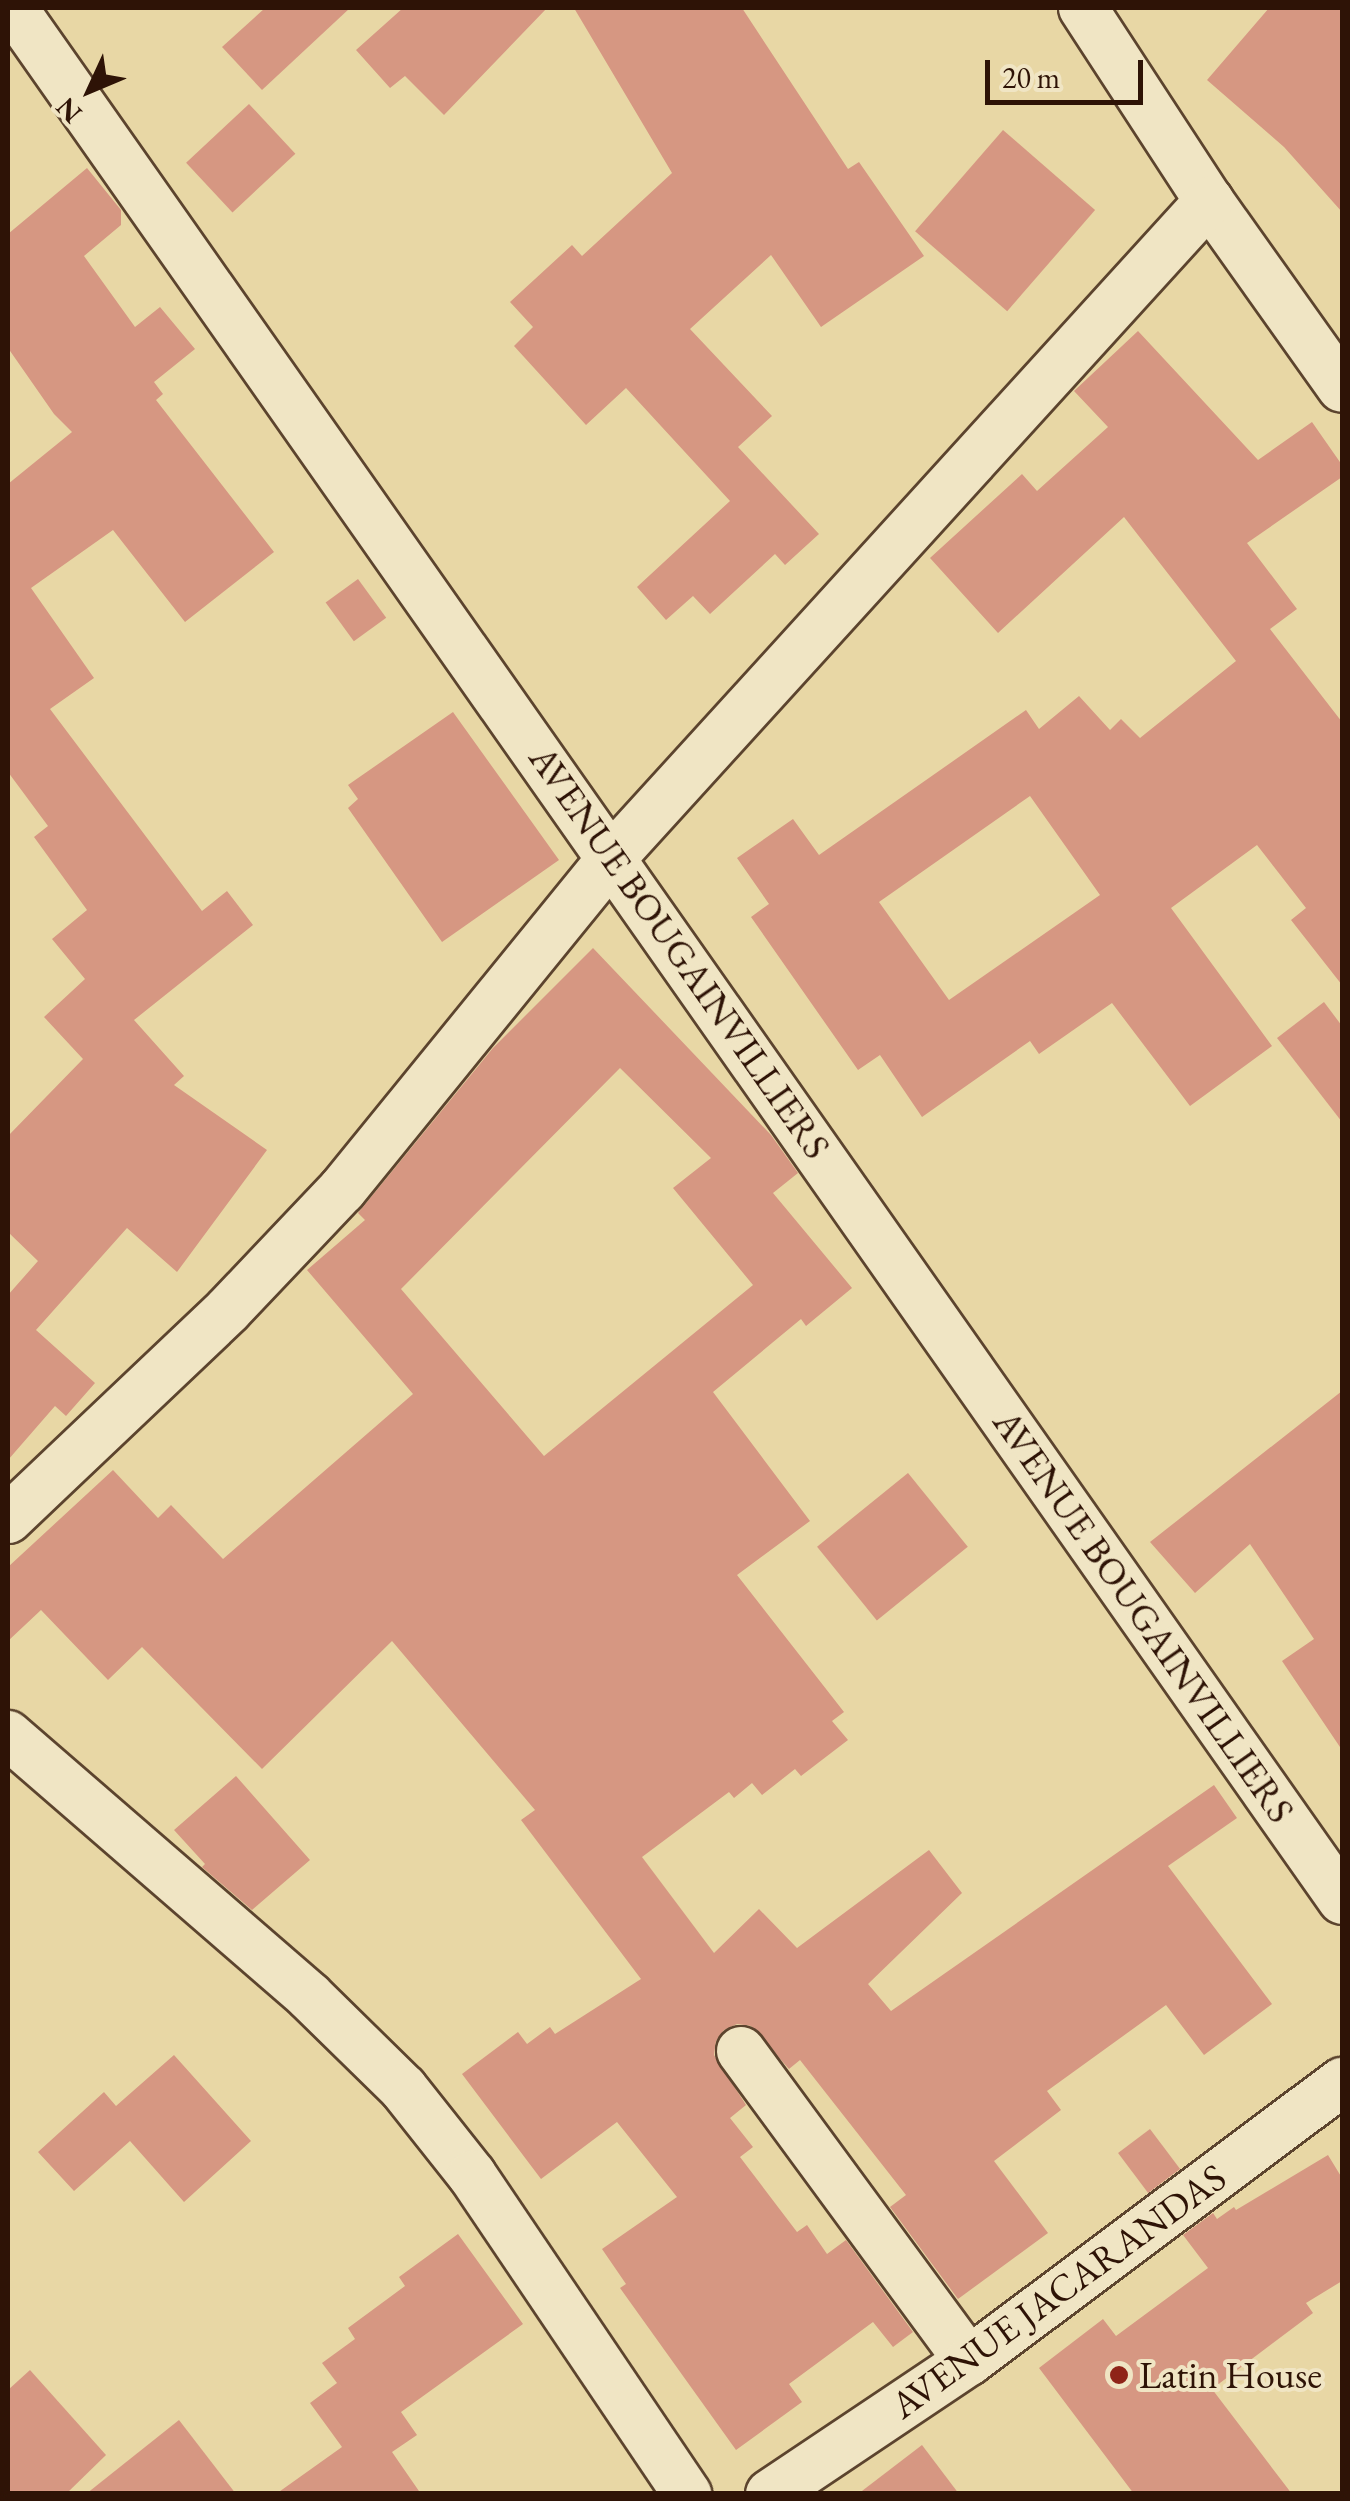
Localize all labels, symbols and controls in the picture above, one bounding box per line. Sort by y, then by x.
north arrow [40,40,140,140]
scale bar [990,40,1148,102]
text: 20 m [1002,58,1060,97]
text: N [48,90,89,131]
street label: AVENUE BOUGAINVILLIERS [520,737,840,1167]
street label: AVENUE BOUGAINVILLIERS [984,1401,1304,1831]
street label: AVENUE JACARANDAS [882,2154,1234,2428]
place label: Latin House [1139,2352,1322,2398]
marker: Latin House [1108,2364,1130,2386]

